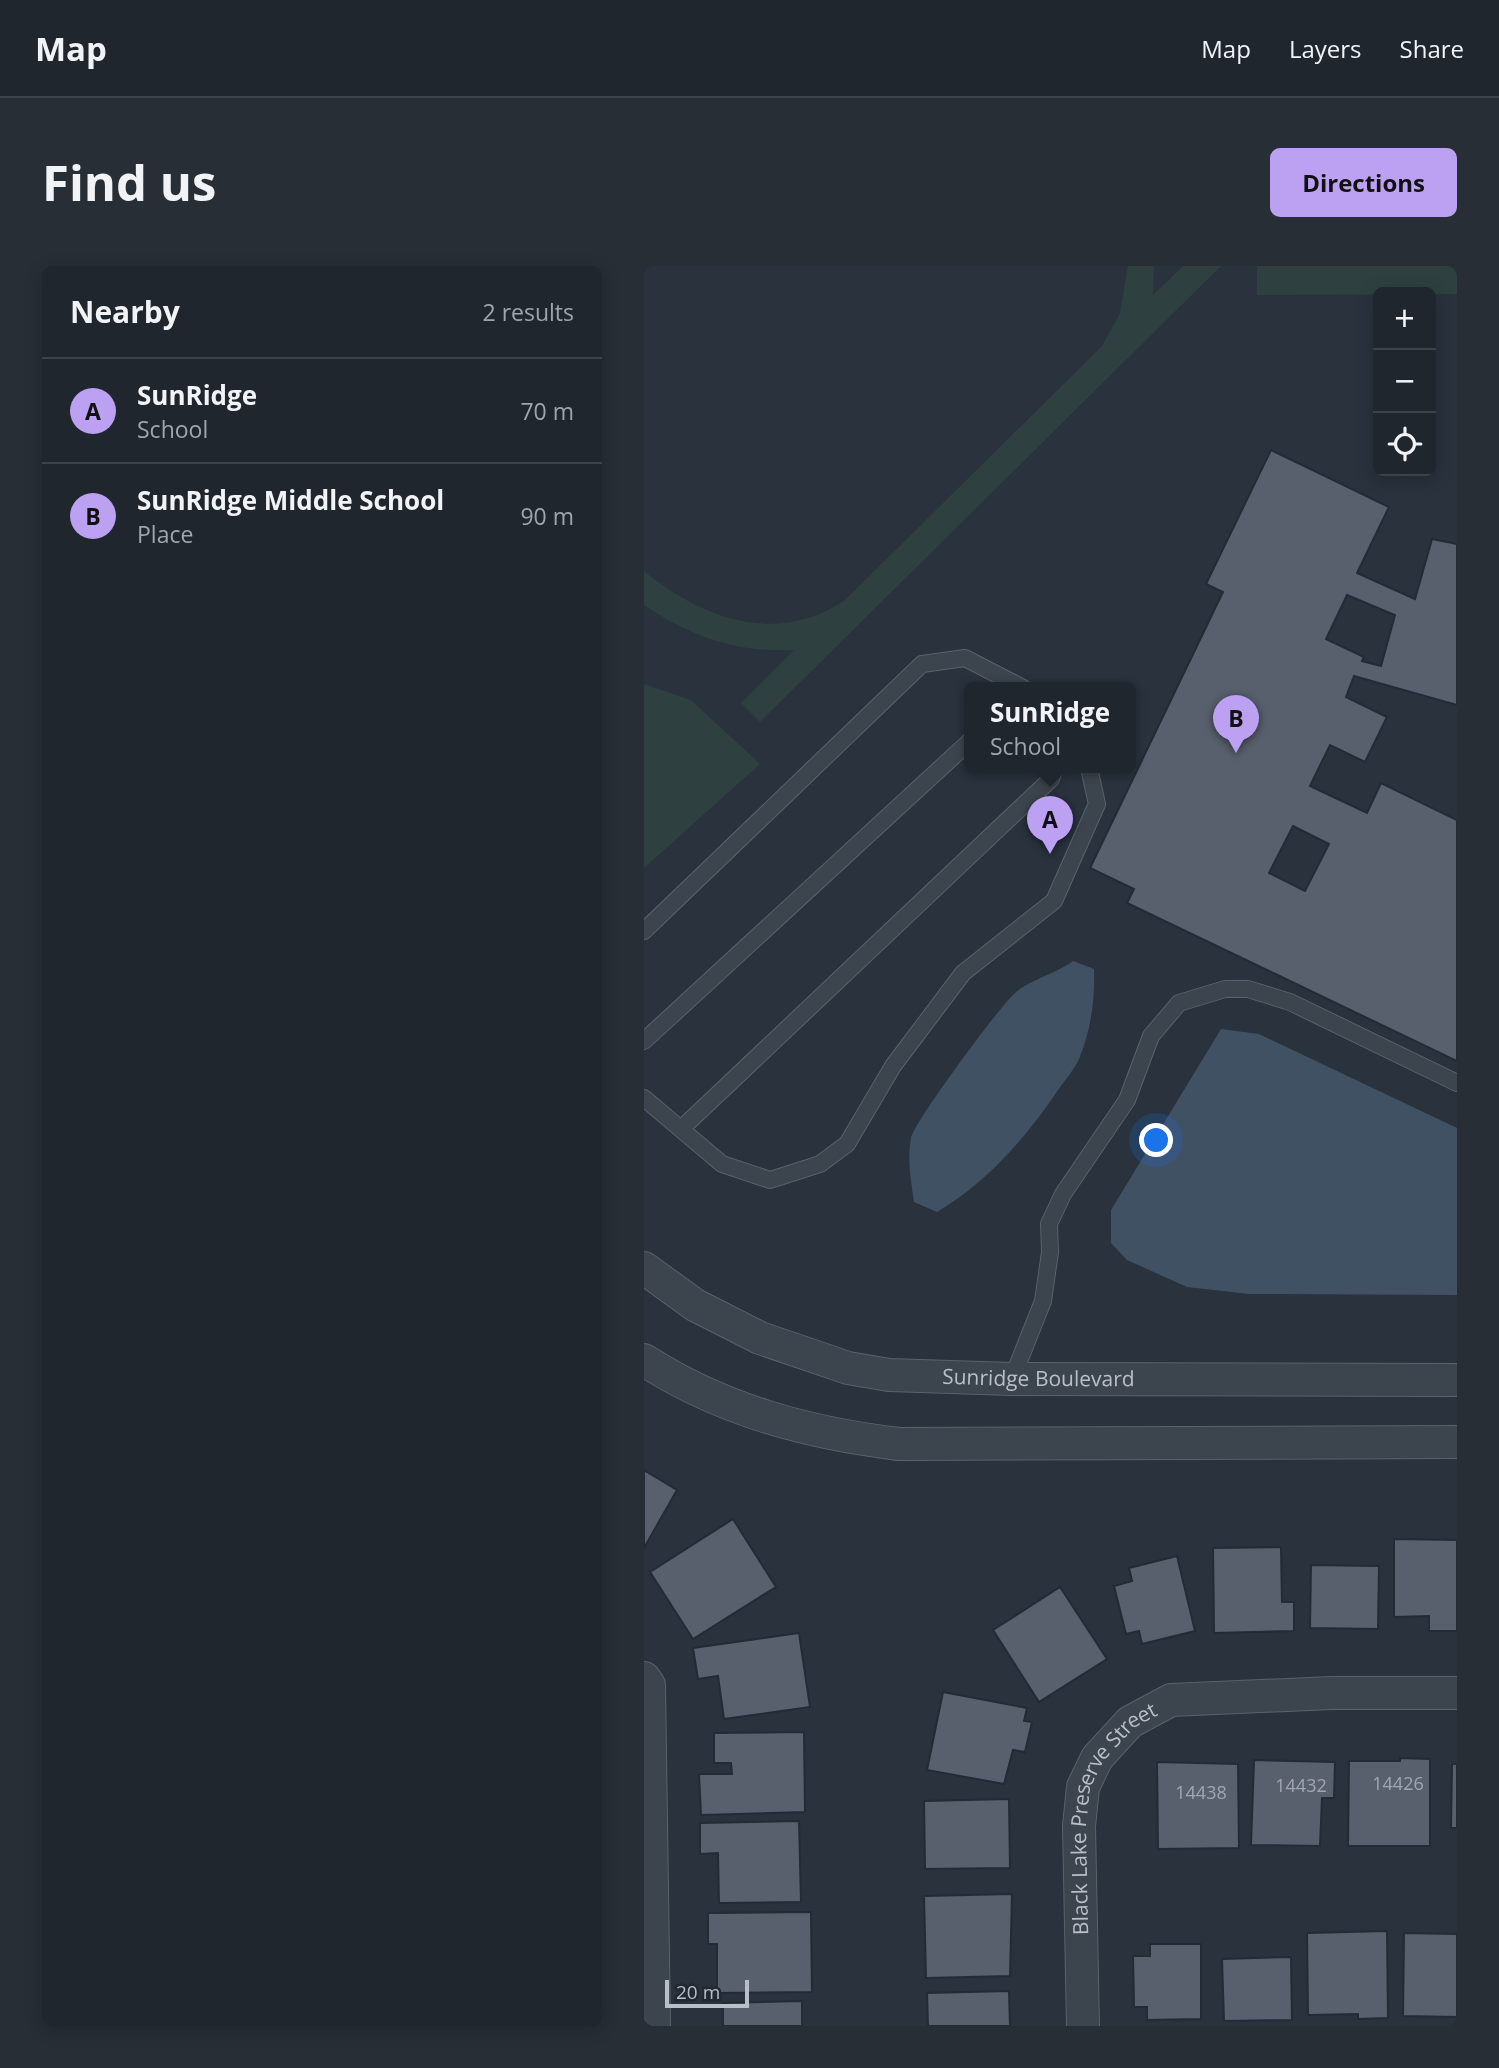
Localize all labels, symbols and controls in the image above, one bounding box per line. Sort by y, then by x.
text: Map [35,26,107,71]
text: Map [1201,32,1251,65]
text: Layers [1289,32,1362,65]
text: Share [1400,32,1464,65]
button: Directions [1270,148,1457,217]
text: Find us [42,149,216,215]
map controls [1373,287,1436,476]
button: + [1373,287,1436,350]
text: Nearby [70,291,180,332]
text: 2 results [483,296,574,328]
button: − [1373,350,1436,413]
text: SunRidge [137,377,257,413]
text: A [85,395,101,427]
text: 70 m [520,395,574,427]
text: School [137,413,208,445]
button: locate [1373,413,1436,476]
text: SunRidge Middle School [137,482,444,518]
text: B [85,500,101,532]
text: 90 m [520,500,574,532]
text: Place [137,518,193,550]
popup [964,682,1136,773]
text: SunRidge [990,694,1110,730]
pin: B [1213,695,1259,753]
text: School [990,730,1061,762]
pin: A [1027,796,1073,854]
your location [1139,1123,1173,1157]
street label: Sunridge Boulevard [942,1362,1135,1392]
street label: Black Lake Preserve Street [1064,1695,1161,1935]
house number: 14426 [1372,1771,1424,1795]
house number: 14432 [1275,1773,1327,1797]
house number: 14438 [1175,1780,1227,1804]
scale bar [665,1977,749,2009]
text: 20 m [676,1979,720,2005]

